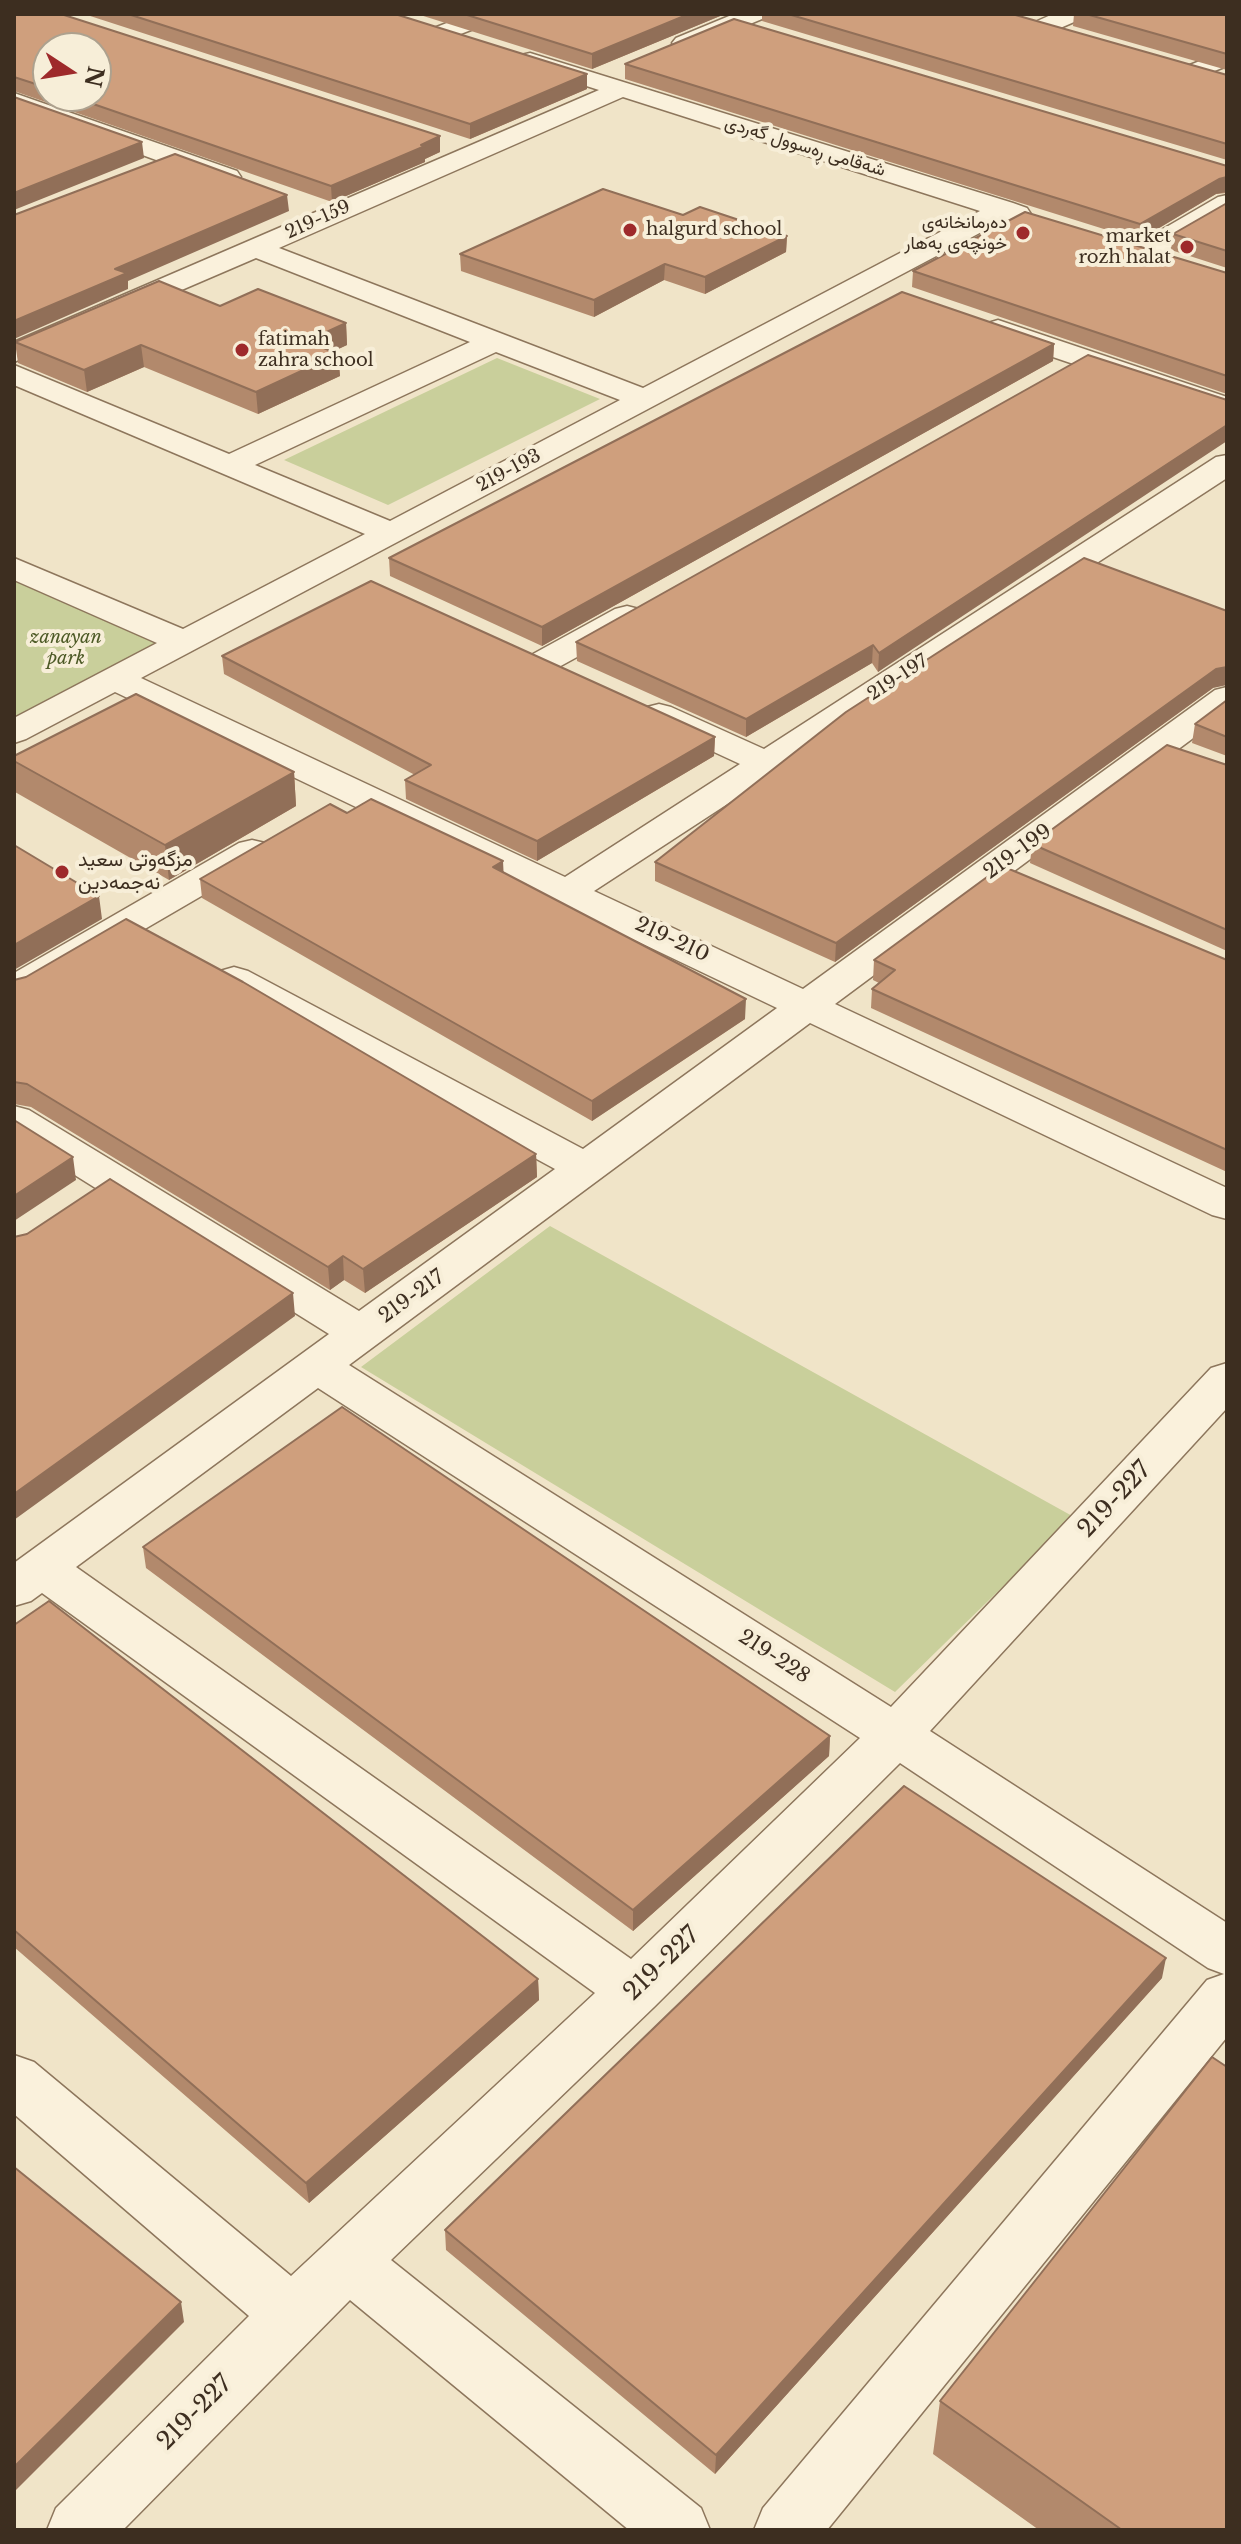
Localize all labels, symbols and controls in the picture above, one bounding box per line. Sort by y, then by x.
north arrow [32,32,112,112]
text: N [79,64,109,90]
street label: شەقامی ڕەسوول گەردی [722,112,888,182]
street label: 219-159 [282,196,354,244]
place label: دەرمانخانەی خونچەی بەهار [904,212,1007,254]
place label: halgurd school [646,219,782,241]
marker: halgurd school [621,221,639,239]
marker: دەرمانخانەی خونچەی بەهار [1014,224,1032,242]
place label: market rozh halat [1078,226,1171,268]
marker: market rozh halat [1178,238,1196,256]
place label: fatimah zahra school [258,329,374,372]
marker: fatimah zahra school [233,341,251,359]
street label: 219-193 [473,445,545,497]
park label: zanayan park [30,627,102,670]
street label: 219-197 [864,651,932,705]
street label: 219-199 [979,819,1057,885]
place label: مزگەوتی سعید نەجمەدین [78,848,193,895]
marker: مزگەوتی سعید نەجمەدین [53,863,71,881]
street label: 219-210 [631,912,713,968]
street label: 219-217 [375,1265,449,1329]
street label: 219-227 [1073,1456,1157,1544]
street label: 219-228 [734,1625,814,1689]
street label: 219-227 [618,1921,706,2007]
street label: 219-227 [152,2370,238,2456]

